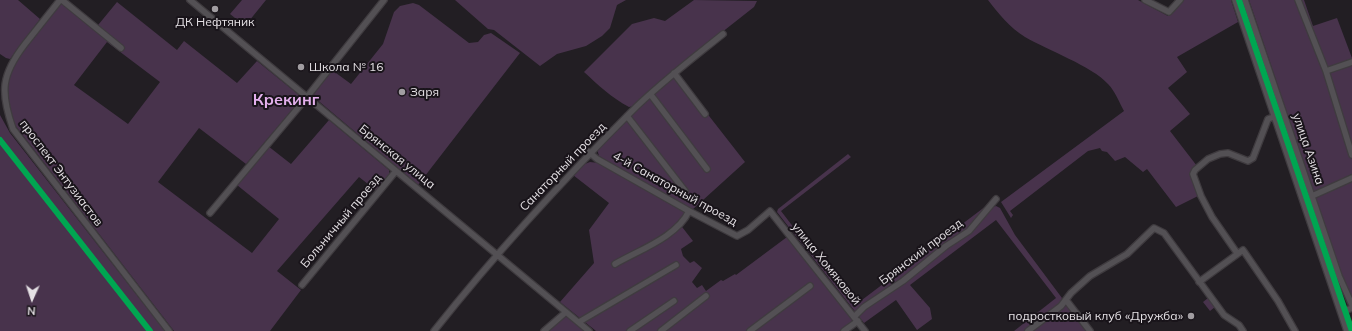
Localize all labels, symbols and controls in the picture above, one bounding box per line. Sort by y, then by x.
marker: ДК Нефтяник [210,4,220,14]
place label: ДК Нефтяник [175,15,255,29]
place label: Школа № 16 [309,60,383,74]
marker: Школа № 16 [296,62,306,72]
place label: Заря [410,85,439,99]
marker: Заря [397,87,407,97]
district label: Крекинг [253,90,319,110]
street label: улица Азина [1289,111,1327,187]
street label: проспект Энтузиастов [16,117,106,229]
street label: Санаторный проезд [517,120,609,214]
street label: Брянская улица [356,122,438,192]
street label: 4-й Санаторный проезд [610,149,740,229]
street label: Больничный проезд [298,171,384,271]
street label: Брянский проезд [876,216,966,288]
street label: улица Хомяковой [788,220,864,308]
north arrow [12,279,52,319]
text: N [27,304,36,318]
place label: подростковый клуб «Дружба» [1008,309,1183,323]
marker: подростковый клуб «Дружба» [1186,311,1196,321]

